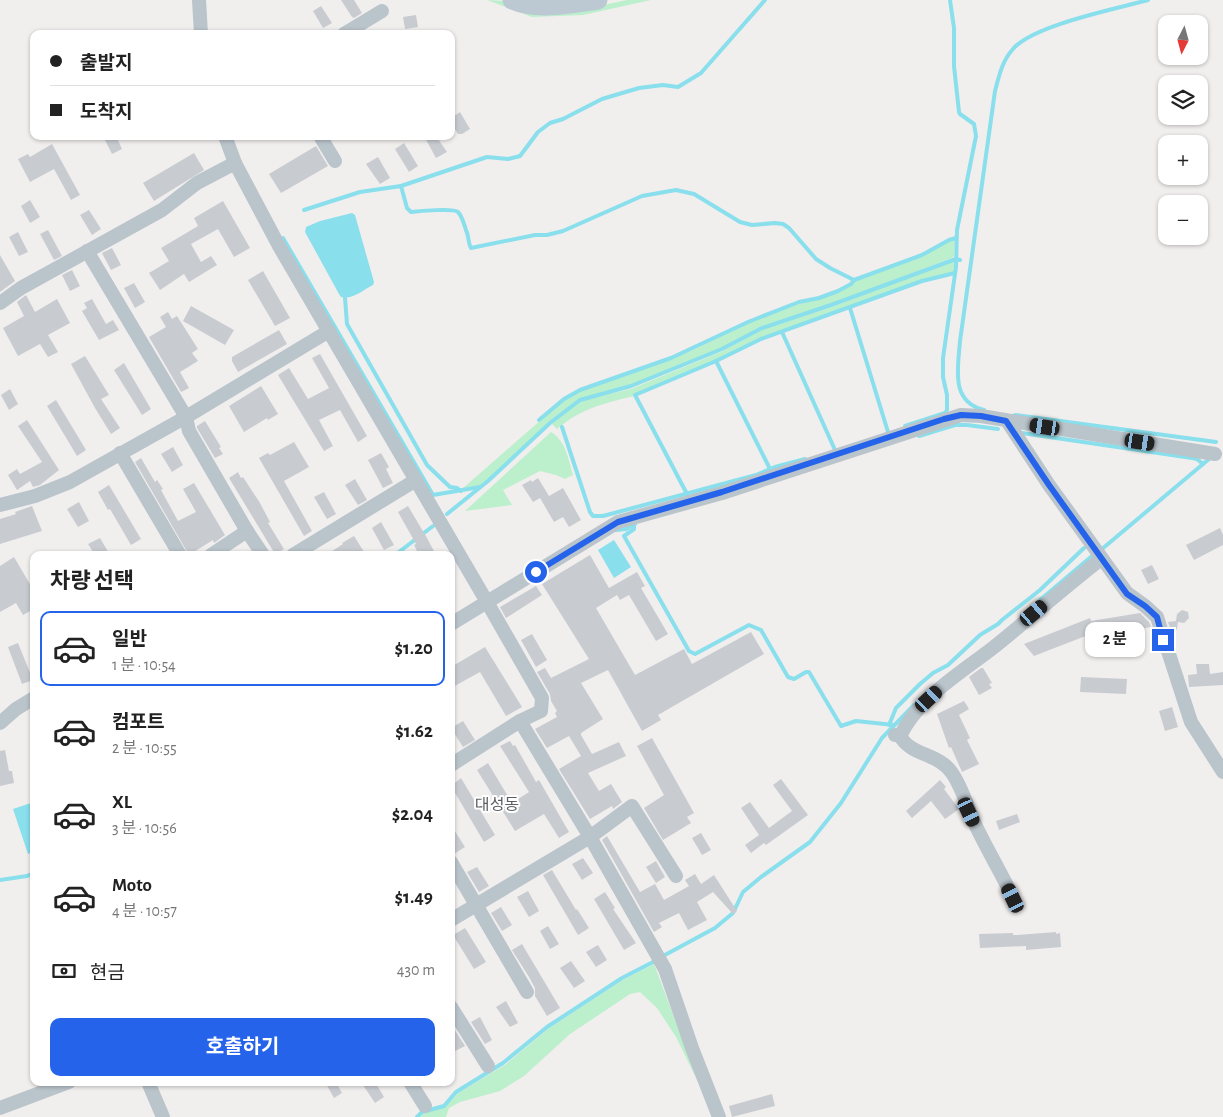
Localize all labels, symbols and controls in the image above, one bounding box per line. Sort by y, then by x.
north arrow [1158,15,1208,65]
map controls [1158,15,1208,245]
text: 출발지 [80,54,132,73]
button: layers [1158,75,1208,125]
text: 도착지 [80,103,132,122]
button: + [1158,135,1208,185]
button: − [1158,195,1208,245]
car [1029,417,1060,437]
car [1124,432,1155,452]
route start [525,561,547,583]
text: 차량 선택 [50,570,134,592]
car [1017,598,1050,628]
callout: 2 분 [1086,622,1146,658]
icon: car [52,626,97,671]
route end [1152,629,1174,651]
text: 일반 [112,630,147,649]
text: 2 분 [1103,631,1127,647]
text: $1.20 [394,639,433,658]
text: 1 분 · 10:54 [112,657,176,673]
car [912,683,945,715]
icon: car [52,709,97,754]
text: 컴포트 [112,713,164,732]
text: $1.62 [395,722,433,741]
text: 2 분 · 10:55 [112,740,177,756]
icon: car [52,792,97,837]
text: XL [112,793,132,812]
car [955,795,982,829]
district label: 대성동 [475,797,519,813]
text: $2.04 [392,805,433,824]
text: 3 분 · 10:56 [112,820,177,836]
icon: car [52,875,97,920]
text: Moto [112,876,152,895]
car [999,881,1026,915]
text: $1.49 [395,888,433,907]
text: 4 분 · 10:57 [112,903,177,919]
icon: cash [50,957,78,985]
text: 430 m [397,962,435,978]
text: 현금 [90,964,125,983]
button: 호출하기 [50,1018,435,1076]

